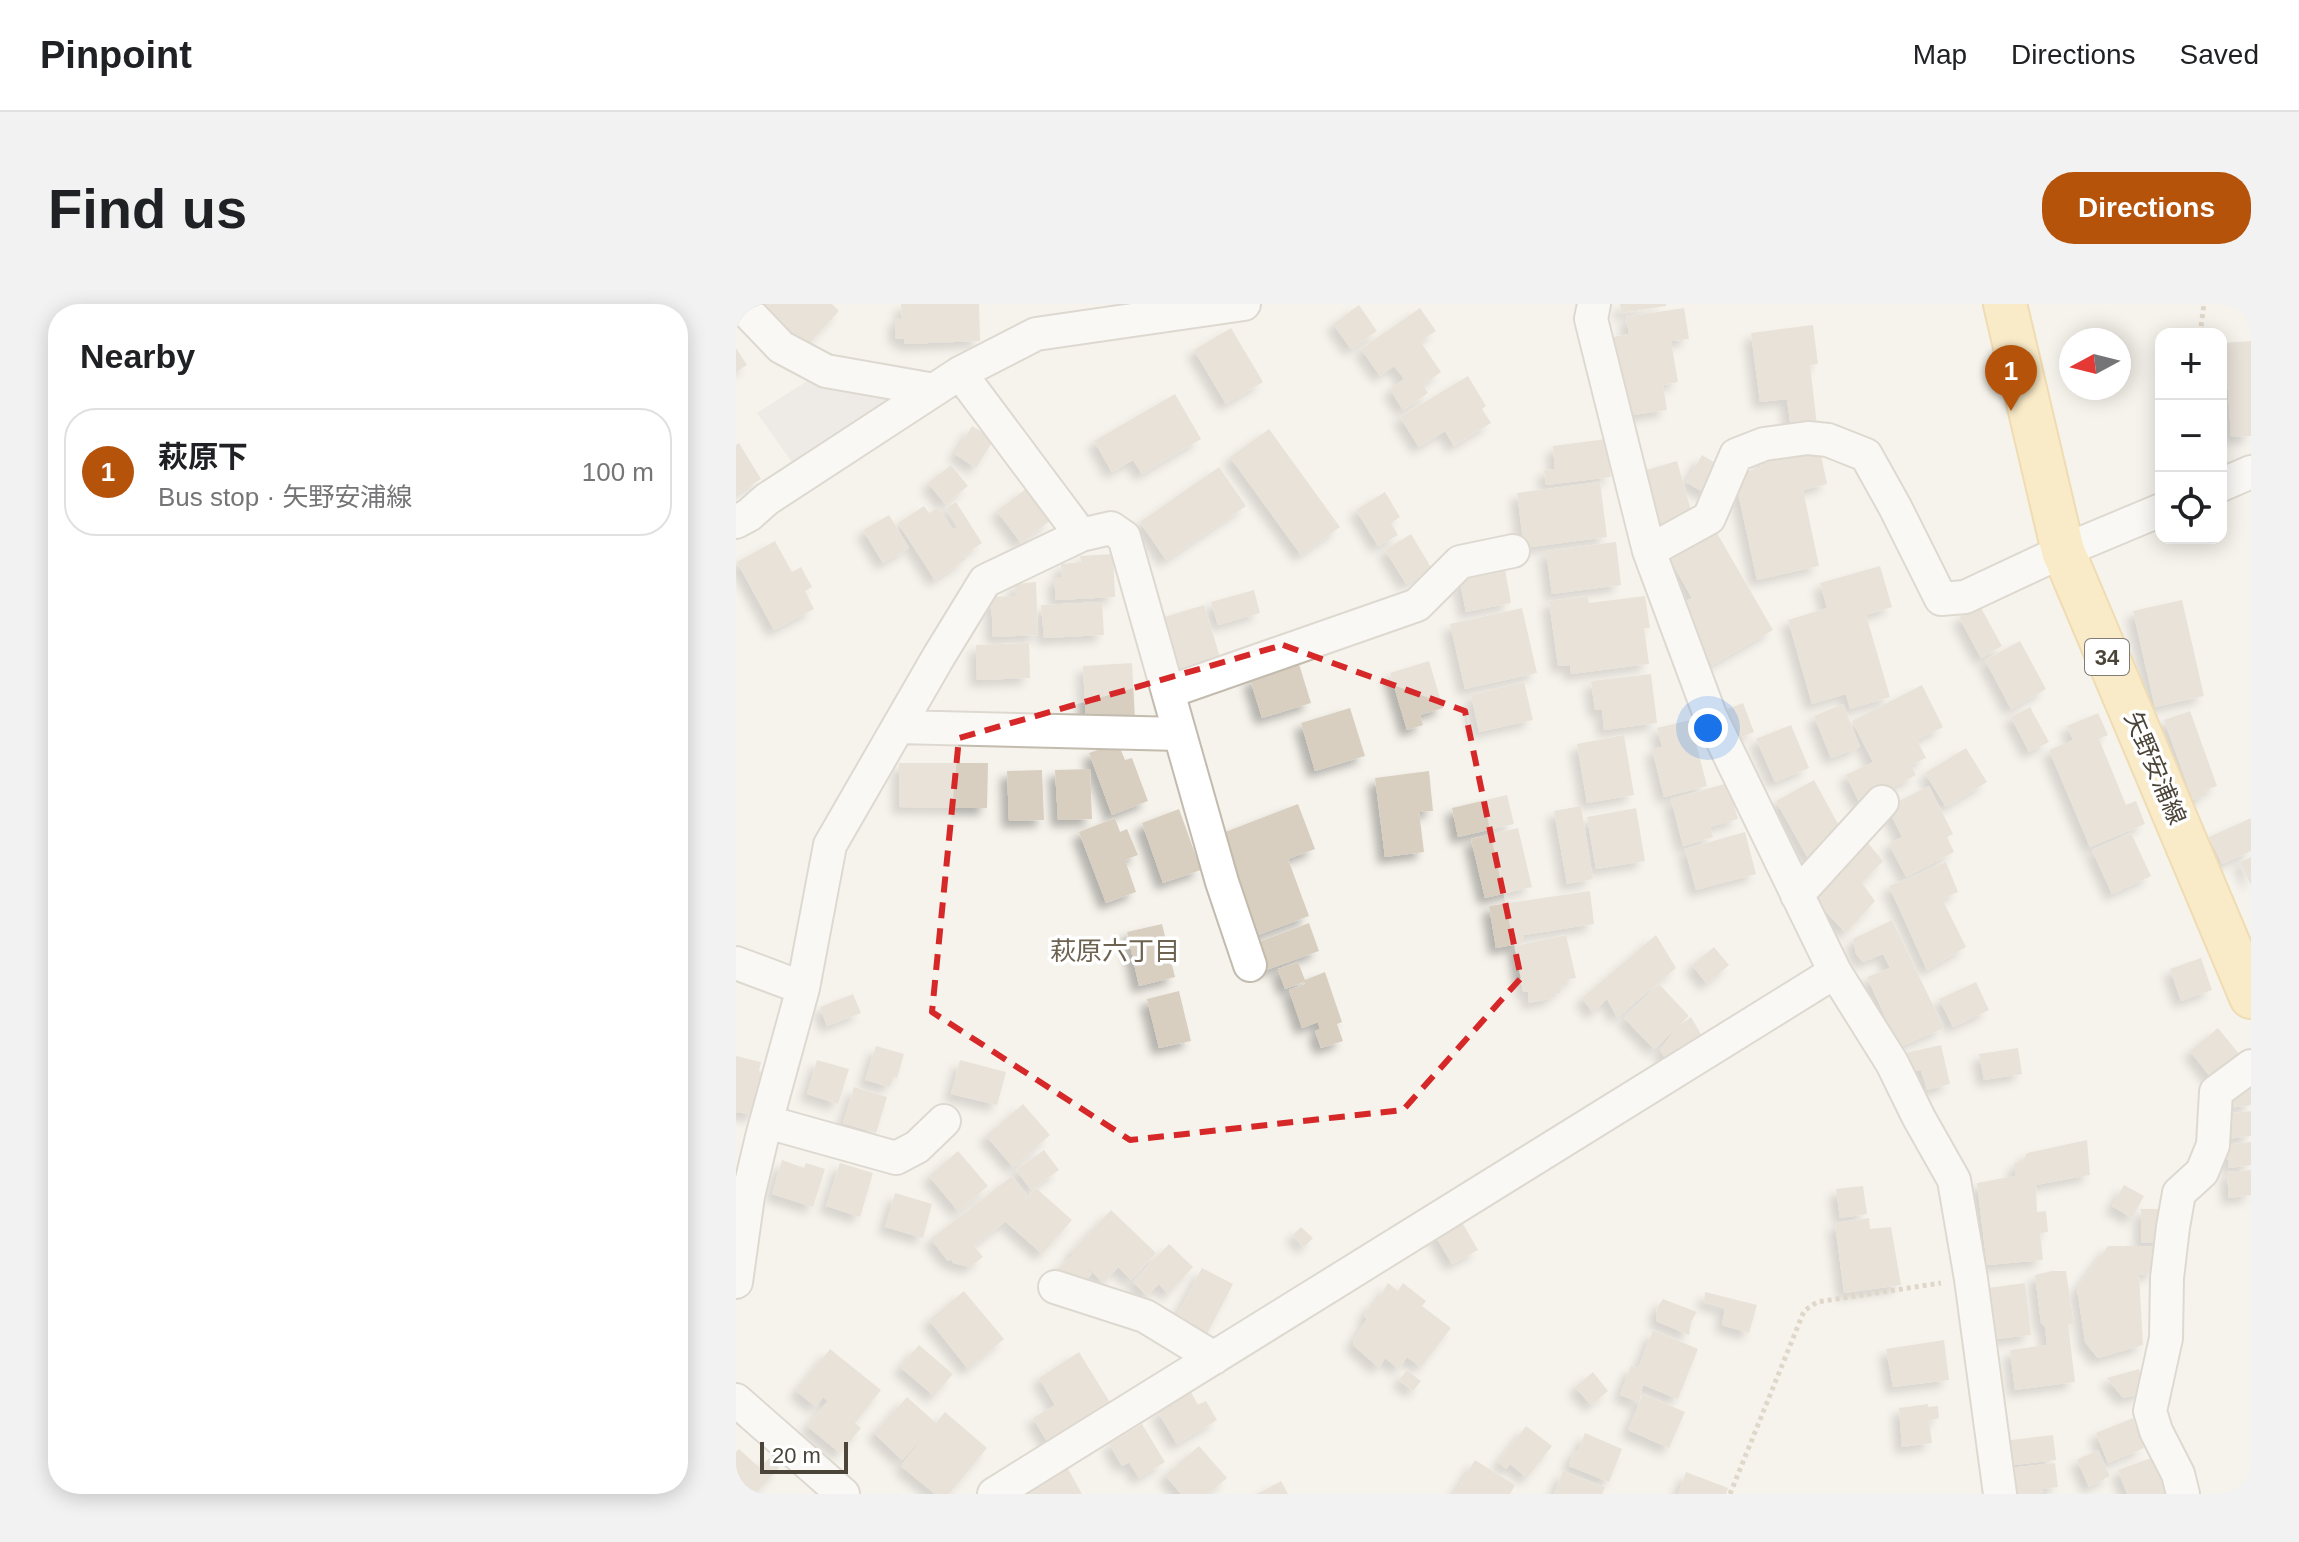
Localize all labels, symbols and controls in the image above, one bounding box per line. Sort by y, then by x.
text: Pinpoint [40,34,192,76]
text: Map [1913,39,1967,70]
text: Directions [2011,39,2136,70]
text: Saved [2180,39,2259,70]
button: Directions [2042,172,2251,244]
text: Find us [48,177,247,240]
north arrow [2059,328,2131,400]
map controls [2155,328,2227,544]
button: + [2155,328,2227,400]
text: Nearby [80,337,195,375]
pin: 1 [1985,345,2037,411]
button: − [2155,400,2227,472]
text: 萩原下 [158,440,248,473]
text: 1 [101,457,115,487]
text: 100 m [582,457,654,487]
button: locate [2155,472,2227,544]
text: Bus stop · 矢野安浦線 [158,482,412,512]
road number: 34 [2085,639,2129,675]
street label: 矢野安浦線 [2120,707,2191,828]
your location [1688,708,1728,748]
district label: 萩原六丁目 [1050,936,1180,966]
scale bar [760,1438,848,1474]
text: 20 m [772,1443,821,1468]

